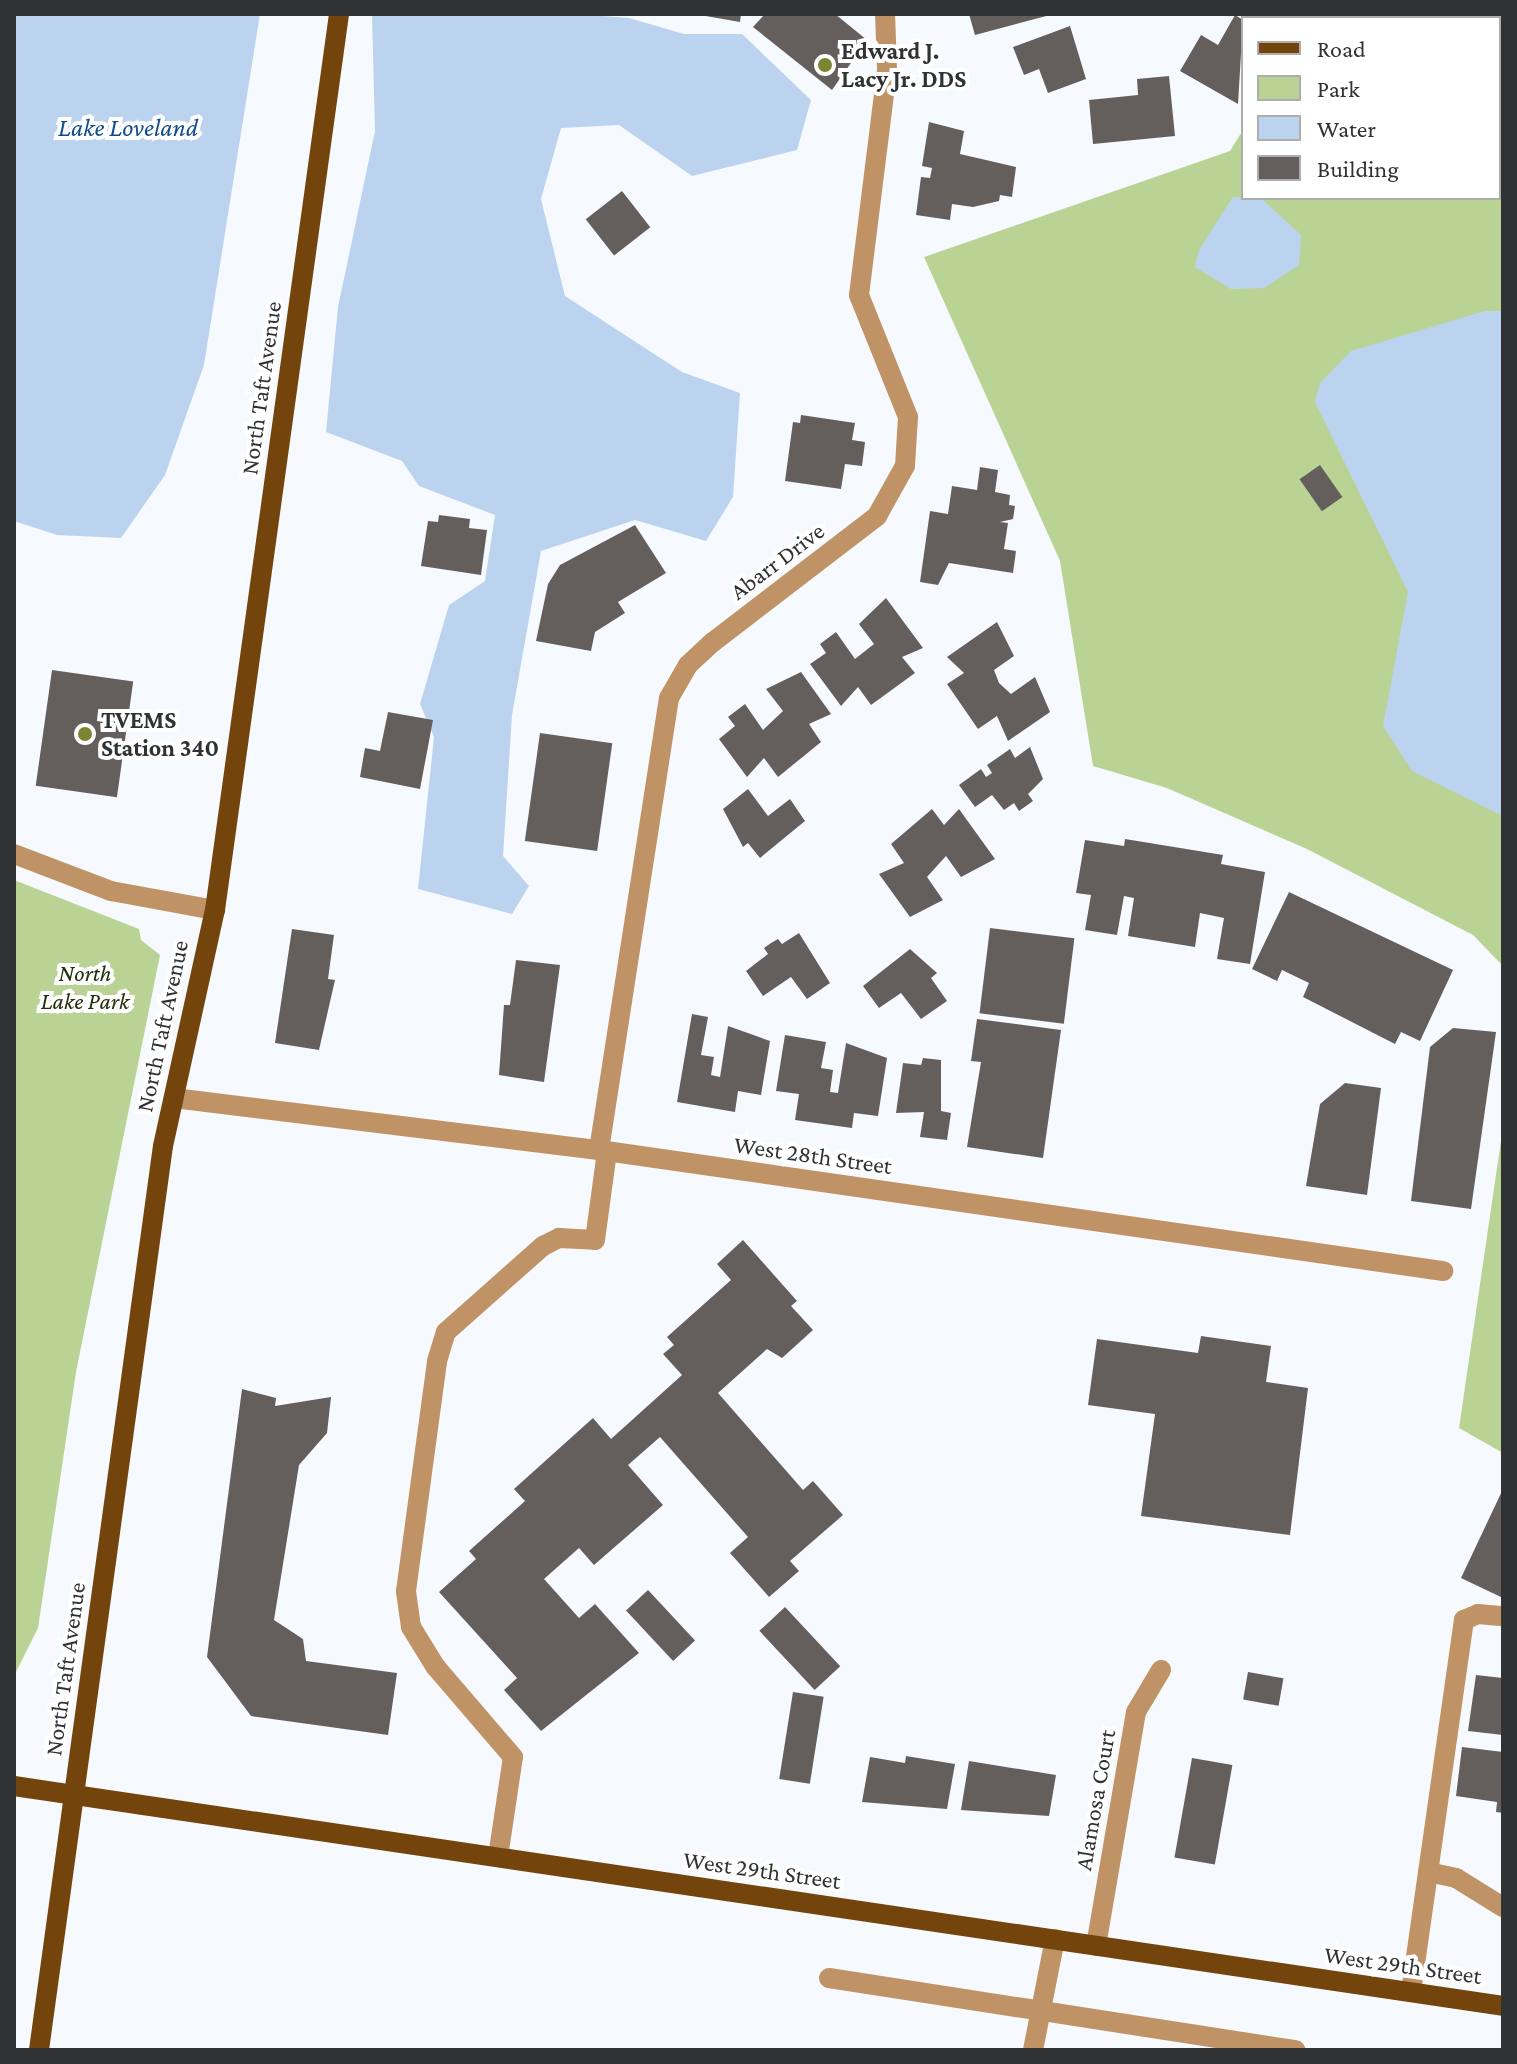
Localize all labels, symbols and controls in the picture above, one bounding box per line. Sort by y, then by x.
legend [1241,16,1501,200]
text: Road [1317,35,1366,62]
place label: Edward J. Lacy Jr. DDS [841,37,966,93]
marker: Edward J. Lacy Jr. DDS [816,56,834,74]
text: Park [1317,75,1360,102]
water label: Lake Loveland [58,112,198,144]
text: Water [1317,115,1376,142]
text: Building [1317,155,1399,182]
street label: North Taft Avenue [235,299,287,477]
street label: Abarr Drive [724,516,830,606]
place label: TVEMS Station 340 [101,706,219,762]
marker: TVEMS Station 340 [76,725,94,743]
street label: North Taft Avenue [130,937,194,1115]
park label: North Lake Park [41,959,129,1015]
street label: West 28th Street [732,1130,894,1180]
street label: North Taft Avenue [39,1580,91,1758]
street label: Alamosa Court [1068,1727,1122,1873]
street label: West 29th Street [681,1845,843,1895]
street label: West 29th Street [1322,1940,1484,1990]

